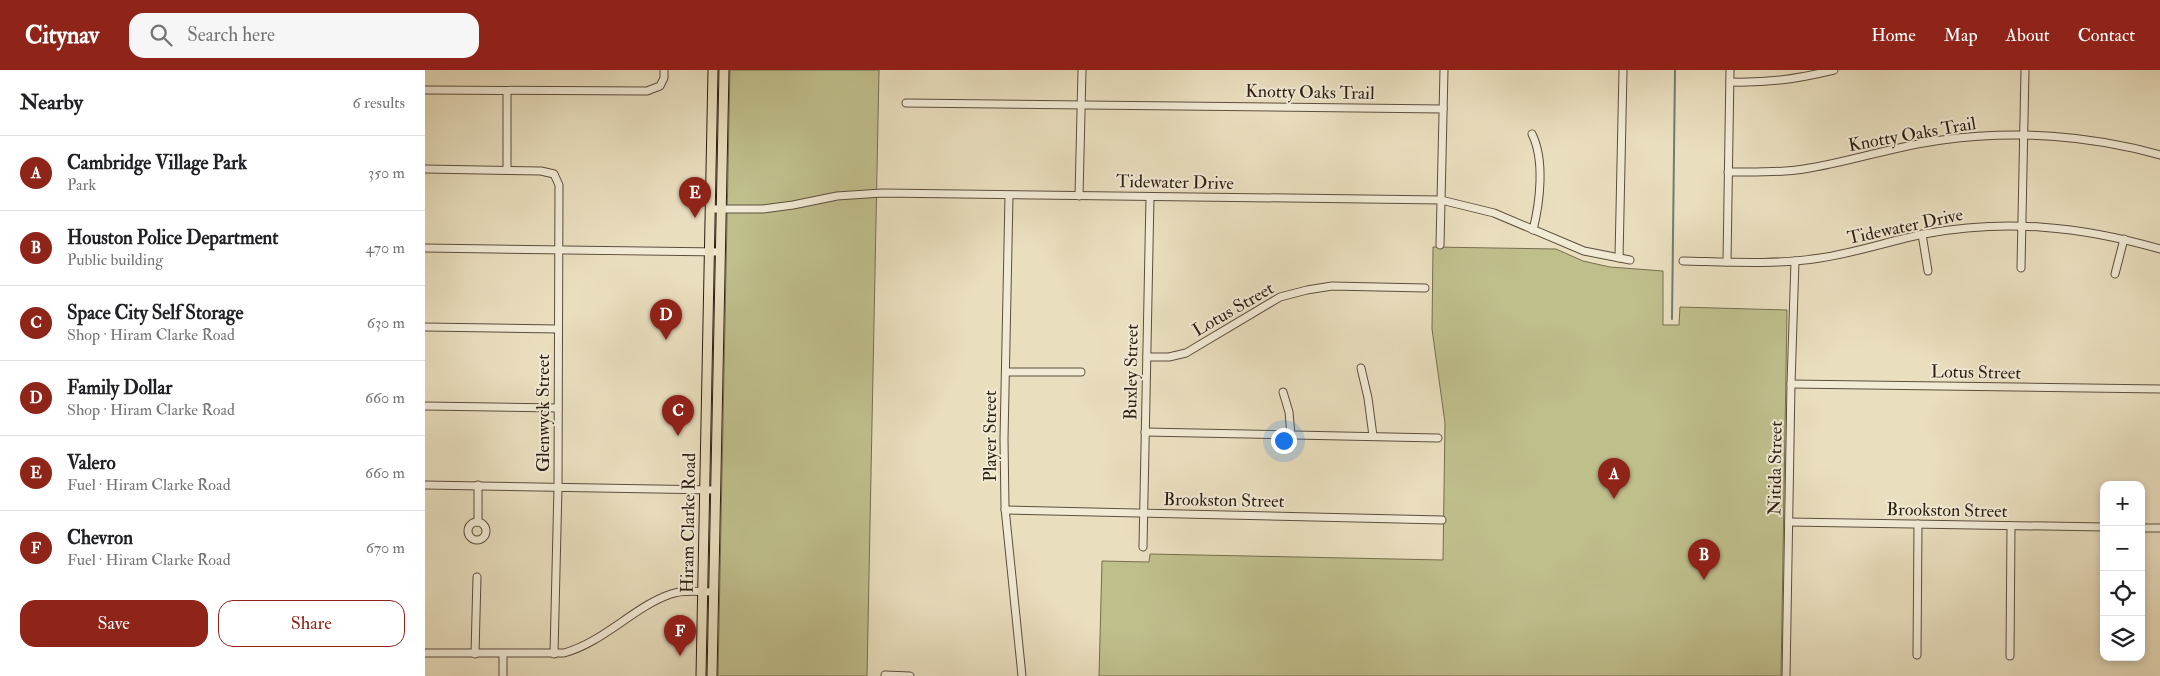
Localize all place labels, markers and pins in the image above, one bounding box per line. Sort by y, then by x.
pin: E [679,177,711,218]
pin: D [650,299,682,340]
pin: C [662,395,694,436]
pin: A [1598,458,1630,499]
pin: B [1688,539,1720,580]
pin: F [664,615,696,656]

